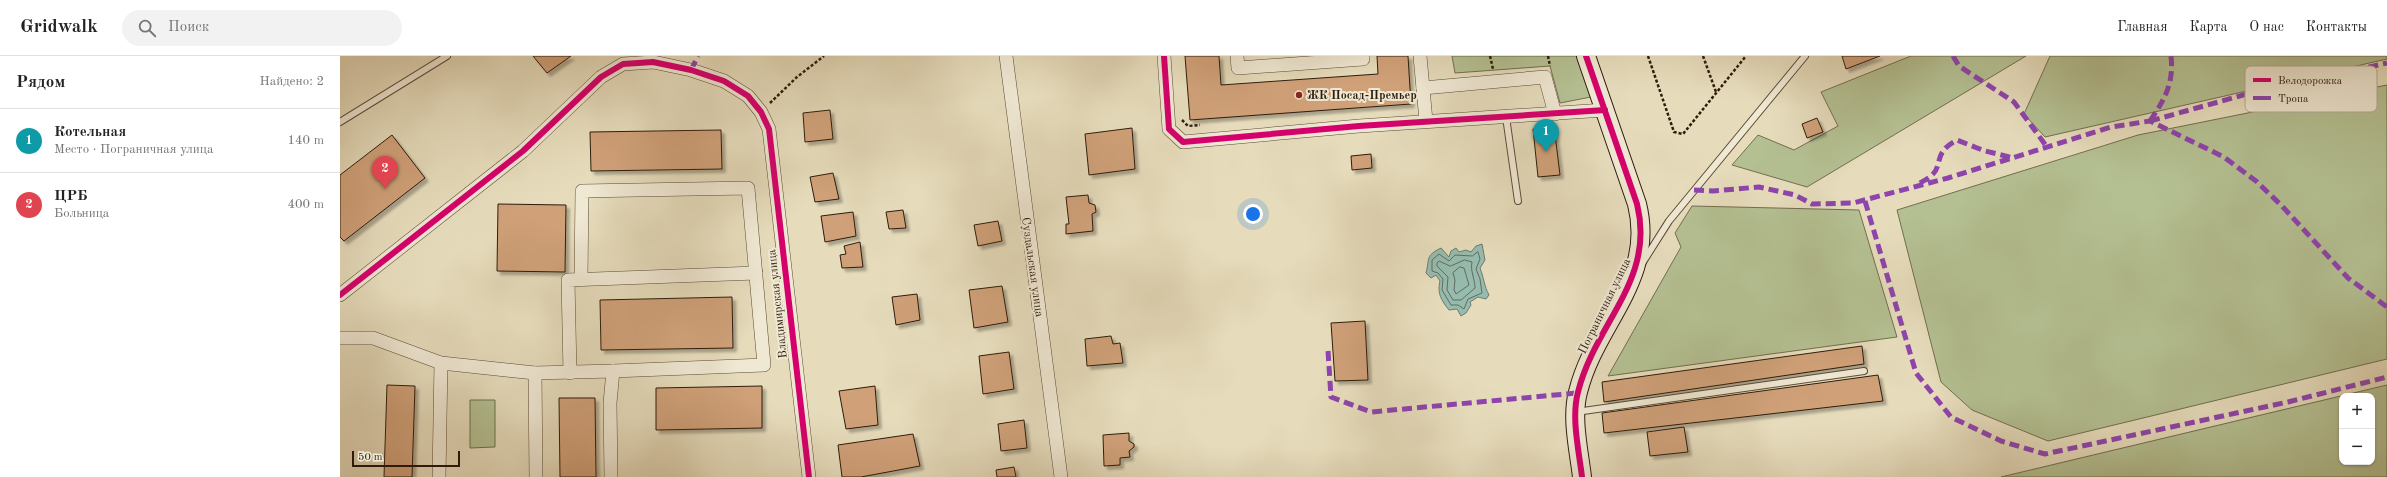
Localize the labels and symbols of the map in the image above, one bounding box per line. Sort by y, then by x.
legend [2245,66,2377,112]
text: Велодорожка [2278,76,2343,87]
marker: ЖК Посад-Премьер [1294,90,1304,100]
place label: ЖК Посад-Премьер [1307,90,1417,102]
text: Тропа [2278,94,2309,105]
pin: 1 [1533,119,1559,152]
pin: 2 [372,156,398,189]
your location [1243,204,1263,224]
street label: Суздальская улица [1019,217,1045,318]
street label: Владимирская улица [766,249,790,359]
street label: Пограничная улица [1577,257,1633,356]
scale bar [352,449,460,468]

